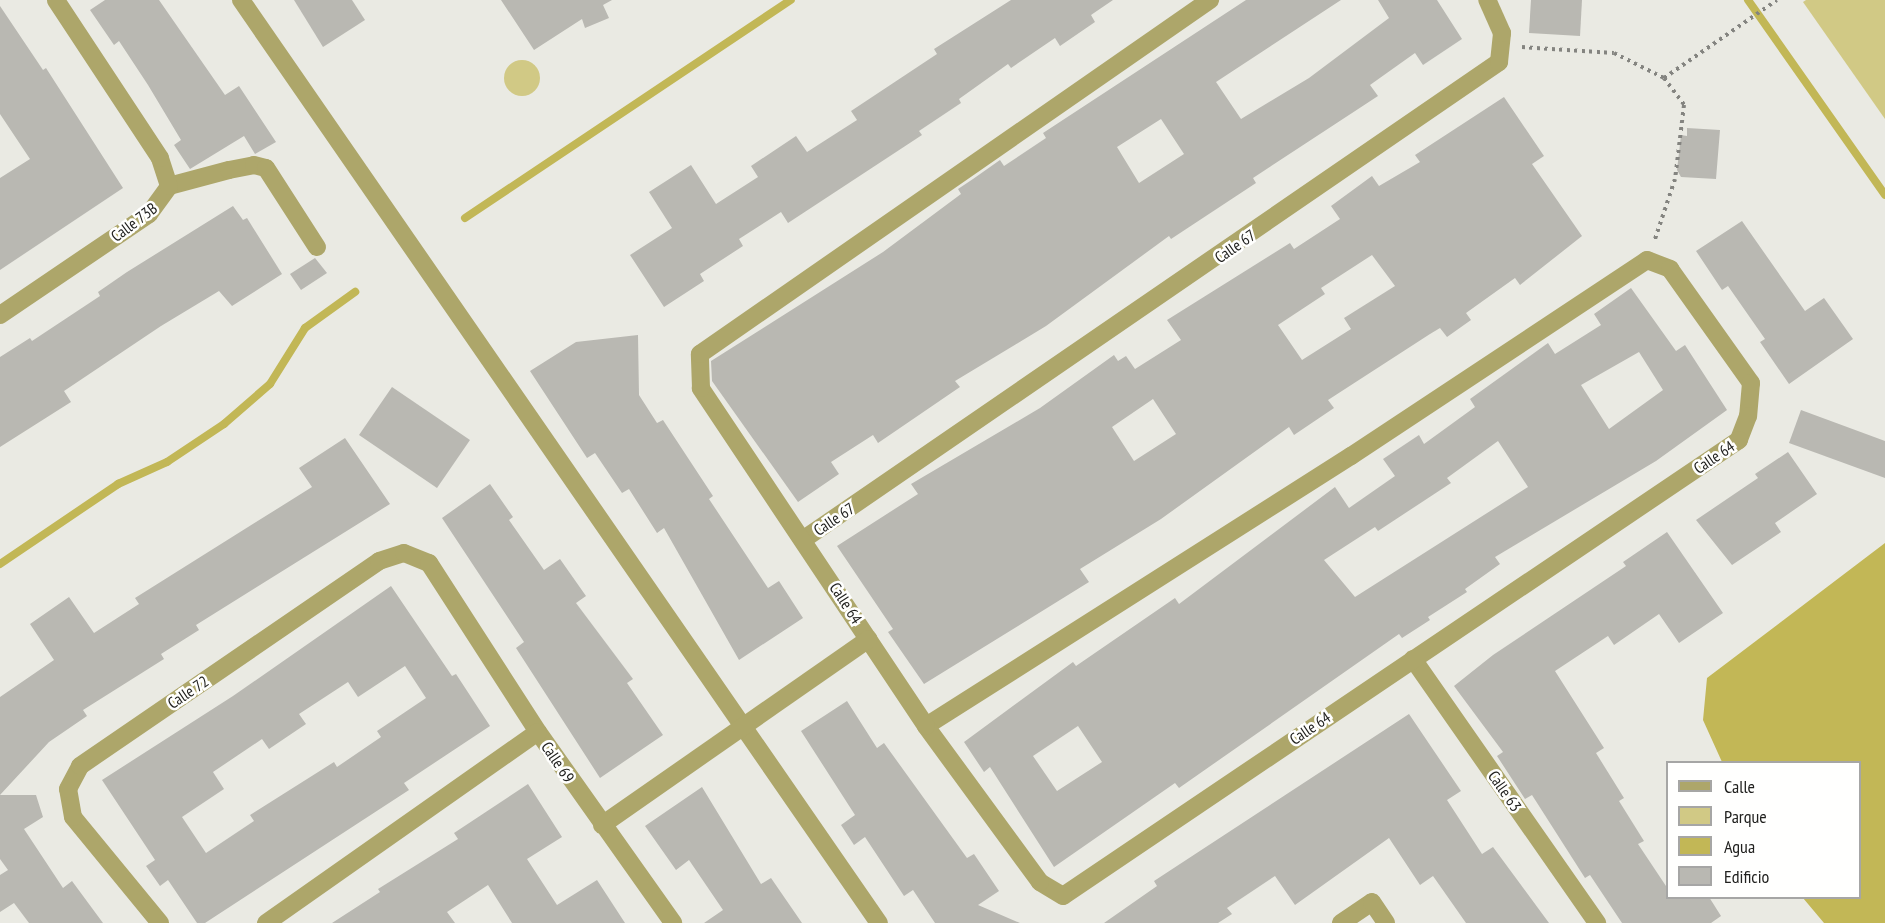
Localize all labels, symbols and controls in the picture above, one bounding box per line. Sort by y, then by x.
street label: Calle 73B [107,198,161,246]
street label: Calle 67 [1211,225,1259,267]
street label: Calle 64 [1690,436,1738,478]
street label: Calle 67 [810,498,858,540]
street label: Calle 64 [826,579,866,627]
street label: Calle 72 [164,671,212,713]
street label: Calle 64 [1286,707,1334,749]
street label: Calle 69 [537,738,579,786]
legend [1666,761,1861,899]
street label: Calle 63 [1484,767,1526,815]
text: Calle [1724,775,1755,798]
text: Parque [1724,805,1767,828]
text: Agua [1724,835,1755,858]
text: Edificio [1724,865,1769,888]

